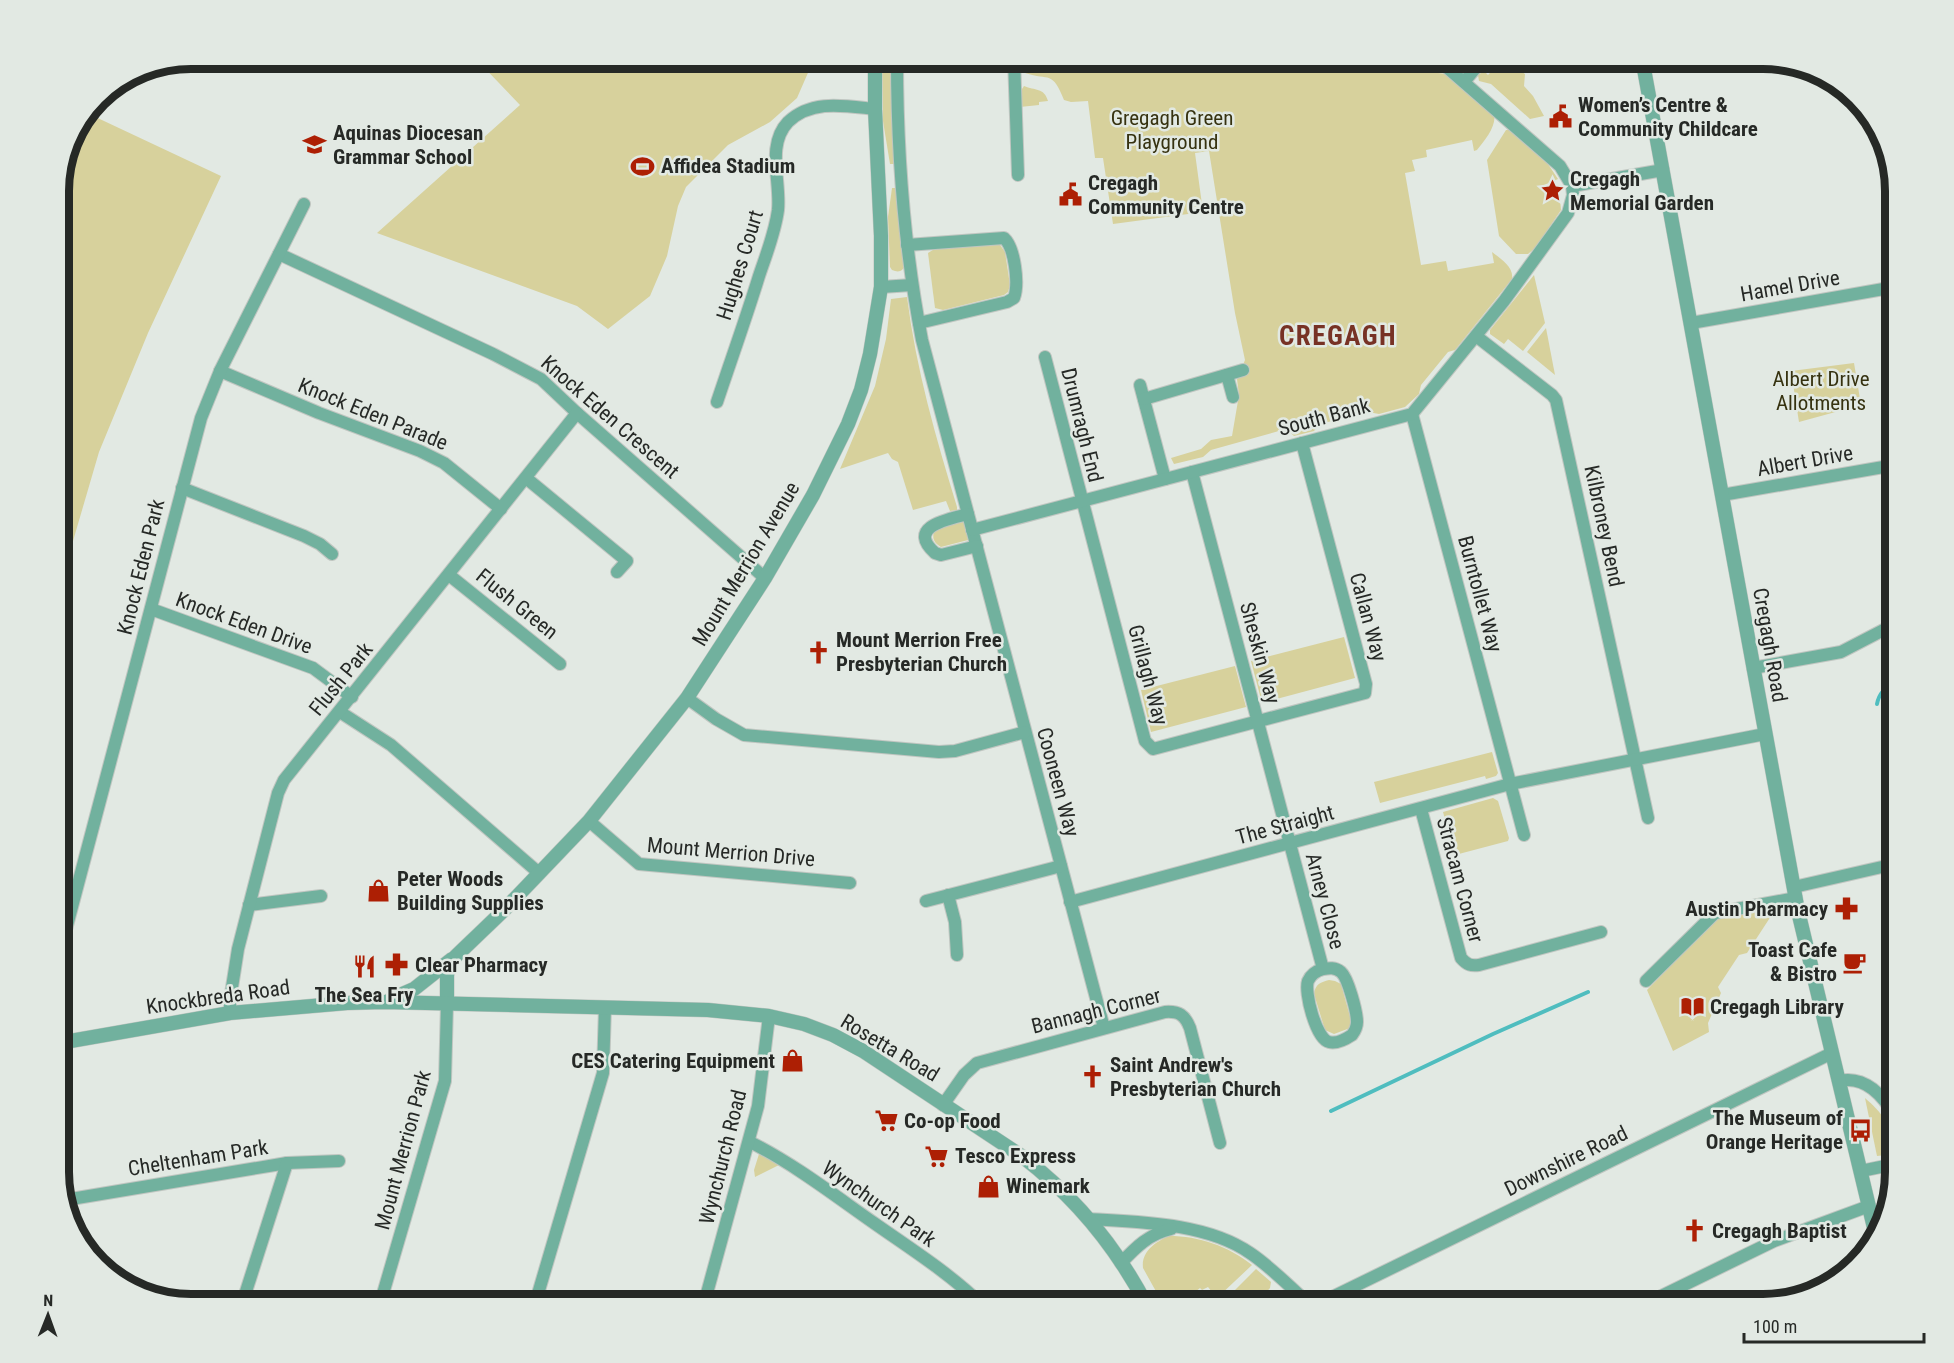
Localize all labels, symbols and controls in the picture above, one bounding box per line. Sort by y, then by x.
place label: Women’s Centre & Community Childcare [1578,93,1758,141]
public building icon: Women’s Centre & Community Childcare [1547,104,1573,130]
park label: Gregagh Green Playground [1111,106,1233,154]
place label: Aquinas Diocesan Grammar School [333,121,483,169]
school or university icon: Aquinas Diocesan Grammar School [302,132,328,158]
sports icon: Affidea Stadium [630,153,656,179]
place label: Affidea Stadium [661,154,795,178]
place label: Cregagh Memorial Garden [1570,167,1714,215]
place label: Cregagh Community Centre [1088,171,1244,219]
place icon: Cregagh Memorial Garden [1539,178,1565,204]
public building icon: Cregagh Community Centre [1057,182,1083,208]
street label: Hughes Court [712,207,768,323]
street label: Hamel Drive [1739,265,1842,307]
district label: CREGAGH [1279,320,1397,352]
street label: Knock Eden Crescent [536,351,684,483]
street label: Drumragh End [1056,365,1108,485]
park label: Albert Drive Allotments [1773,367,1870,415]
street label: Knock Eden Parade [295,373,451,455]
street label: South Bank [1276,393,1373,441]
street label: Albert Drive [1755,441,1855,481]
street label: Kilbroney Bend [1579,463,1629,589]
street label: Mount Merrion Avenue [688,478,805,650]
street label: Knock Eden Park [113,496,170,637]
street label: Burntollet Way [1453,533,1507,655]
street label: Flush Green [471,564,563,644]
street label: Callan Way [1345,570,1391,664]
street label: Cregagh Road [1748,586,1792,704]
street label: Knock Eden Drive [173,587,316,659]
street label: Sheskin Way [1235,600,1285,707]
street label: Grillagh Way [1123,622,1173,728]
place label: Mount Merrion Free Presbyterian Church [836,628,1007,676]
street label: Flush Park [304,637,378,720]
church icon: Mount Merrion Free Presbyterian Church [805,639,831,665]
street label: Cooneen Way [1032,725,1084,840]
street label: The Straight [1233,800,1337,850]
street label: Stracam Corner [1432,815,1488,945]
street label: Mount Merrion Drive [646,833,816,871]
street label: Arney Close [1301,850,1349,952]
place label: Peter Woods Building Supplies [397,867,544,915]
shop icon: Peter Woods Building Supplies [366,878,392,904]
pharmacy icon: Austin Pharmacy [1833,896,1859,922]
place label: Austin Pharmacy [1685,897,1829,921]
place label: Toast Cafe & Bistro [1748,938,1837,986]
cafe icon: Toast Cafe & Bistro [1842,949,1868,975]
pharmacy icon: Clear Pharmacy [384,952,410,978]
place label: Clear Pharmacy [415,953,548,977]
restaurant icon: The Sea Fry [351,954,377,980]
street label: Knockbreda Road [145,975,291,1019]
place label: The Sea Fry [315,983,414,1007]
street label: Bannagh Corner [1029,983,1163,1039]
library icon: Cregagh Library [1679,994,1705,1020]
place label: Cregagh Library [1710,995,1844,1019]
street label: Rosetta Road [836,1009,944,1087]
shop icon: CES Catering Equipment [780,1048,806,1074]
place label: CES Catering Equipment [571,1049,775,1073]
place label: Saint Andrew's Presbyterian Church [1110,1053,1281,1101]
church icon: Saint Andrew's Presbyterian Church [1079,1064,1105,1090]
street label: Mount Merrion Park [370,1067,436,1232]
street label: Wynchurch Road [695,1087,751,1227]
place label: The Museum of Orange Heritage [1706,1106,1843,1154]
supermarket icon: Co-op Food [873,1108,899,1134]
place label: Co-op Food [904,1109,1001,1133]
bus stop icon: The Museum of Orange Heritage [1848,1117,1874,1143]
street label: Downshire Road [1501,1121,1631,1201]
street label: Cheltenham Park [126,1135,270,1181]
supermarket icon: Tesco Express [924,1143,950,1169]
place label: Tesco Express [955,1144,1076,1168]
street label: Wynchurch Park [818,1156,941,1252]
shop icon: Winemark [975,1173,1001,1199]
place label: Winemark [1006,1174,1091,1198]
church icon: Cregagh Baptist [1681,1218,1707,1244]
place label: Cregagh Baptist [1712,1219,1847,1243]
north arrow [18,1285,78,1345]
text: N [43,1291,53,1310]
scale bar [1744,1306,1924,1344]
text: 100 m [1753,1316,1797,1337]

